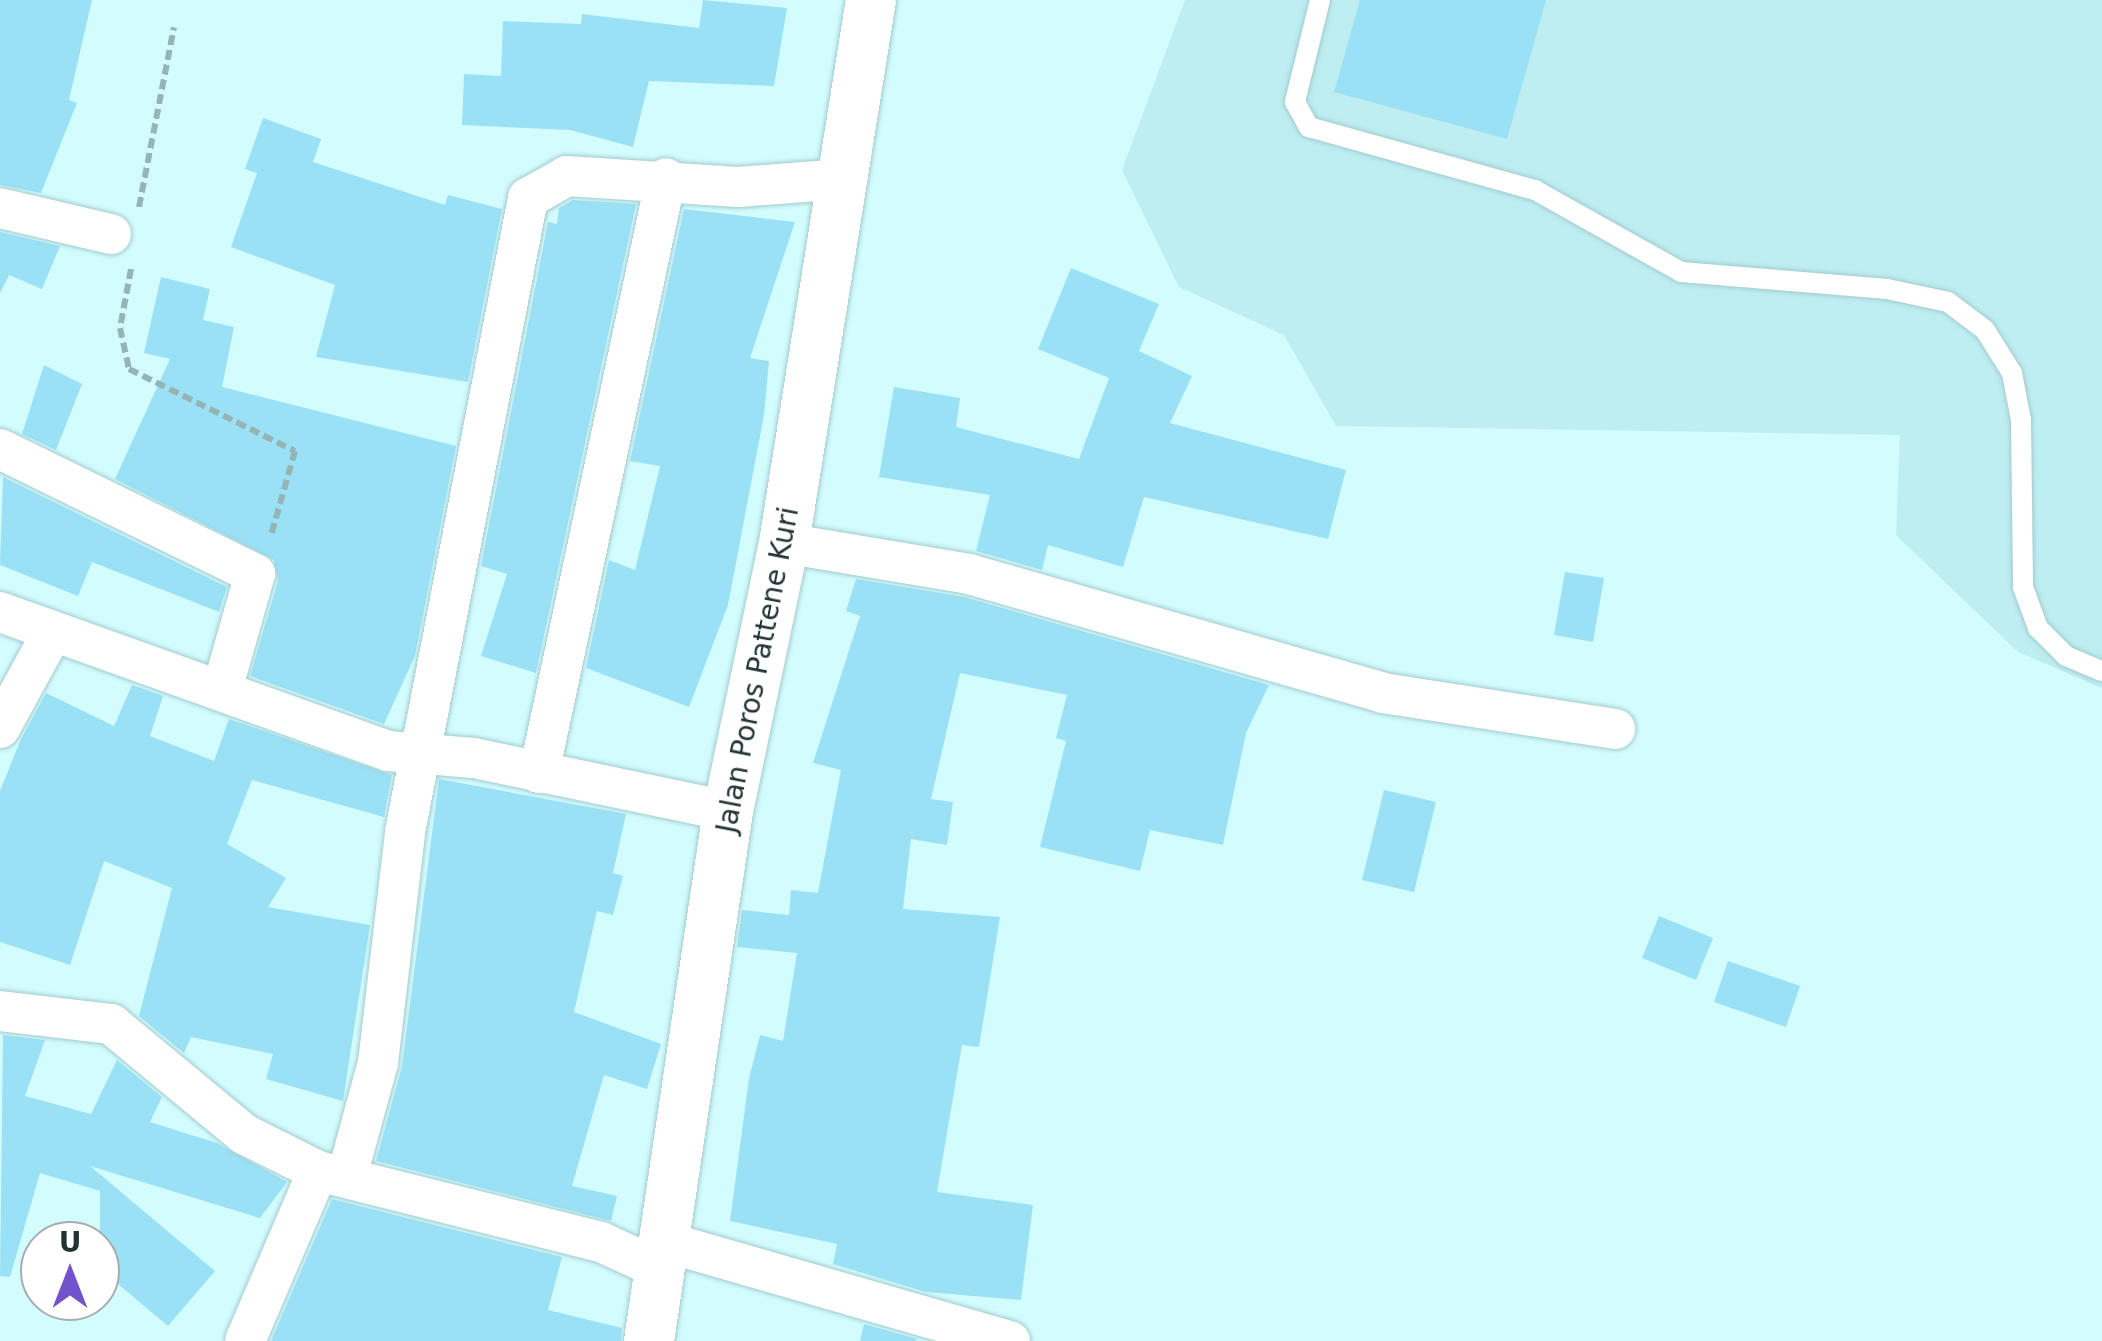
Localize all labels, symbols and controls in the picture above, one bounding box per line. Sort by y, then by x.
street label: Jalan Poros Pattene Kuri [710,504,806,836]
north arrow [20,1221,120,1321]
text: U [59,1226,81,1259]

